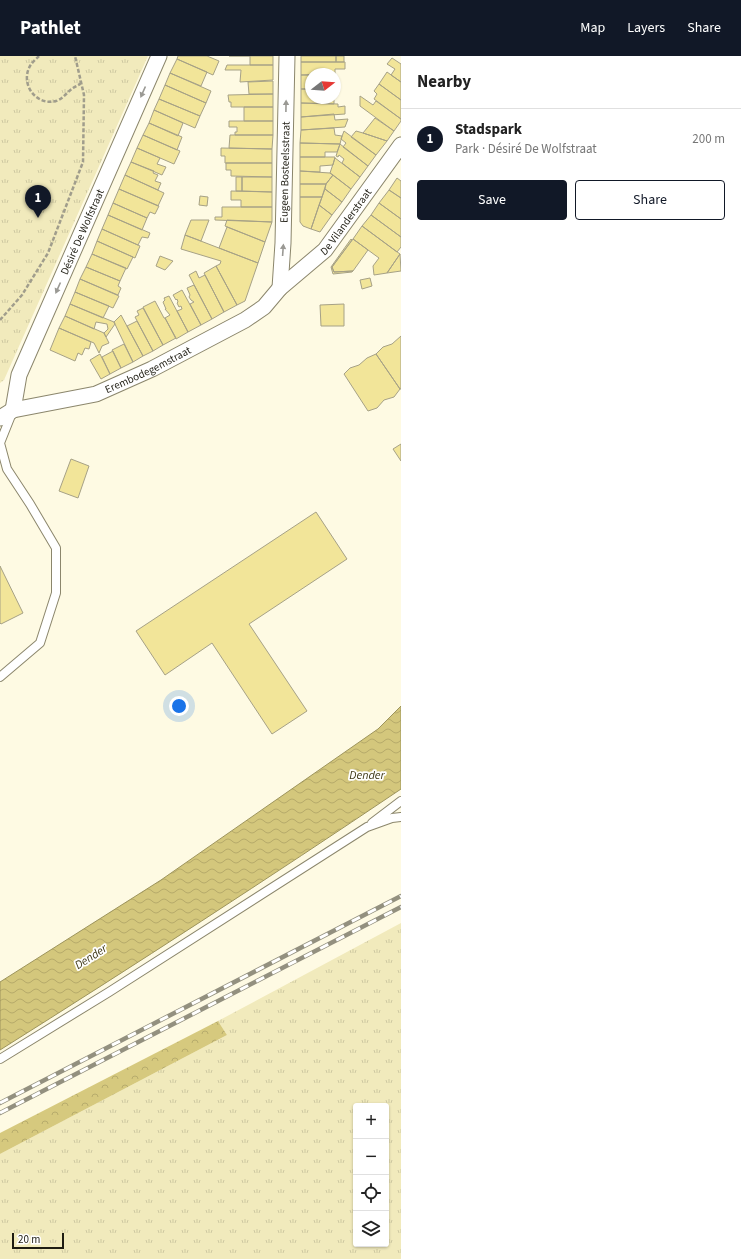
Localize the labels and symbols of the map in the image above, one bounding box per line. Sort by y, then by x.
north arrow [305,68,341,104]
one-way arrow [140,86,146,98]
one-way arrow [283,99,289,112]
street label: Eugeen Bosteelsstraat [276,121,293,223]
pin: 1 [25,185,51,218]
street label: De Vilanderstraat [317,185,375,259]
street label: Désiré De Wolfstraat [56,186,107,277]
one-way arrow [279,244,286,256]
one-way arrow [54,282,60,294]
street label: Erembodegemstraat [102,342,194,397]
your location [169,696,189,716]
water label: Dender [349,767,386,784]
water label: Dender [71,940,111,974]
scale bar [12,1231,64,1250]

